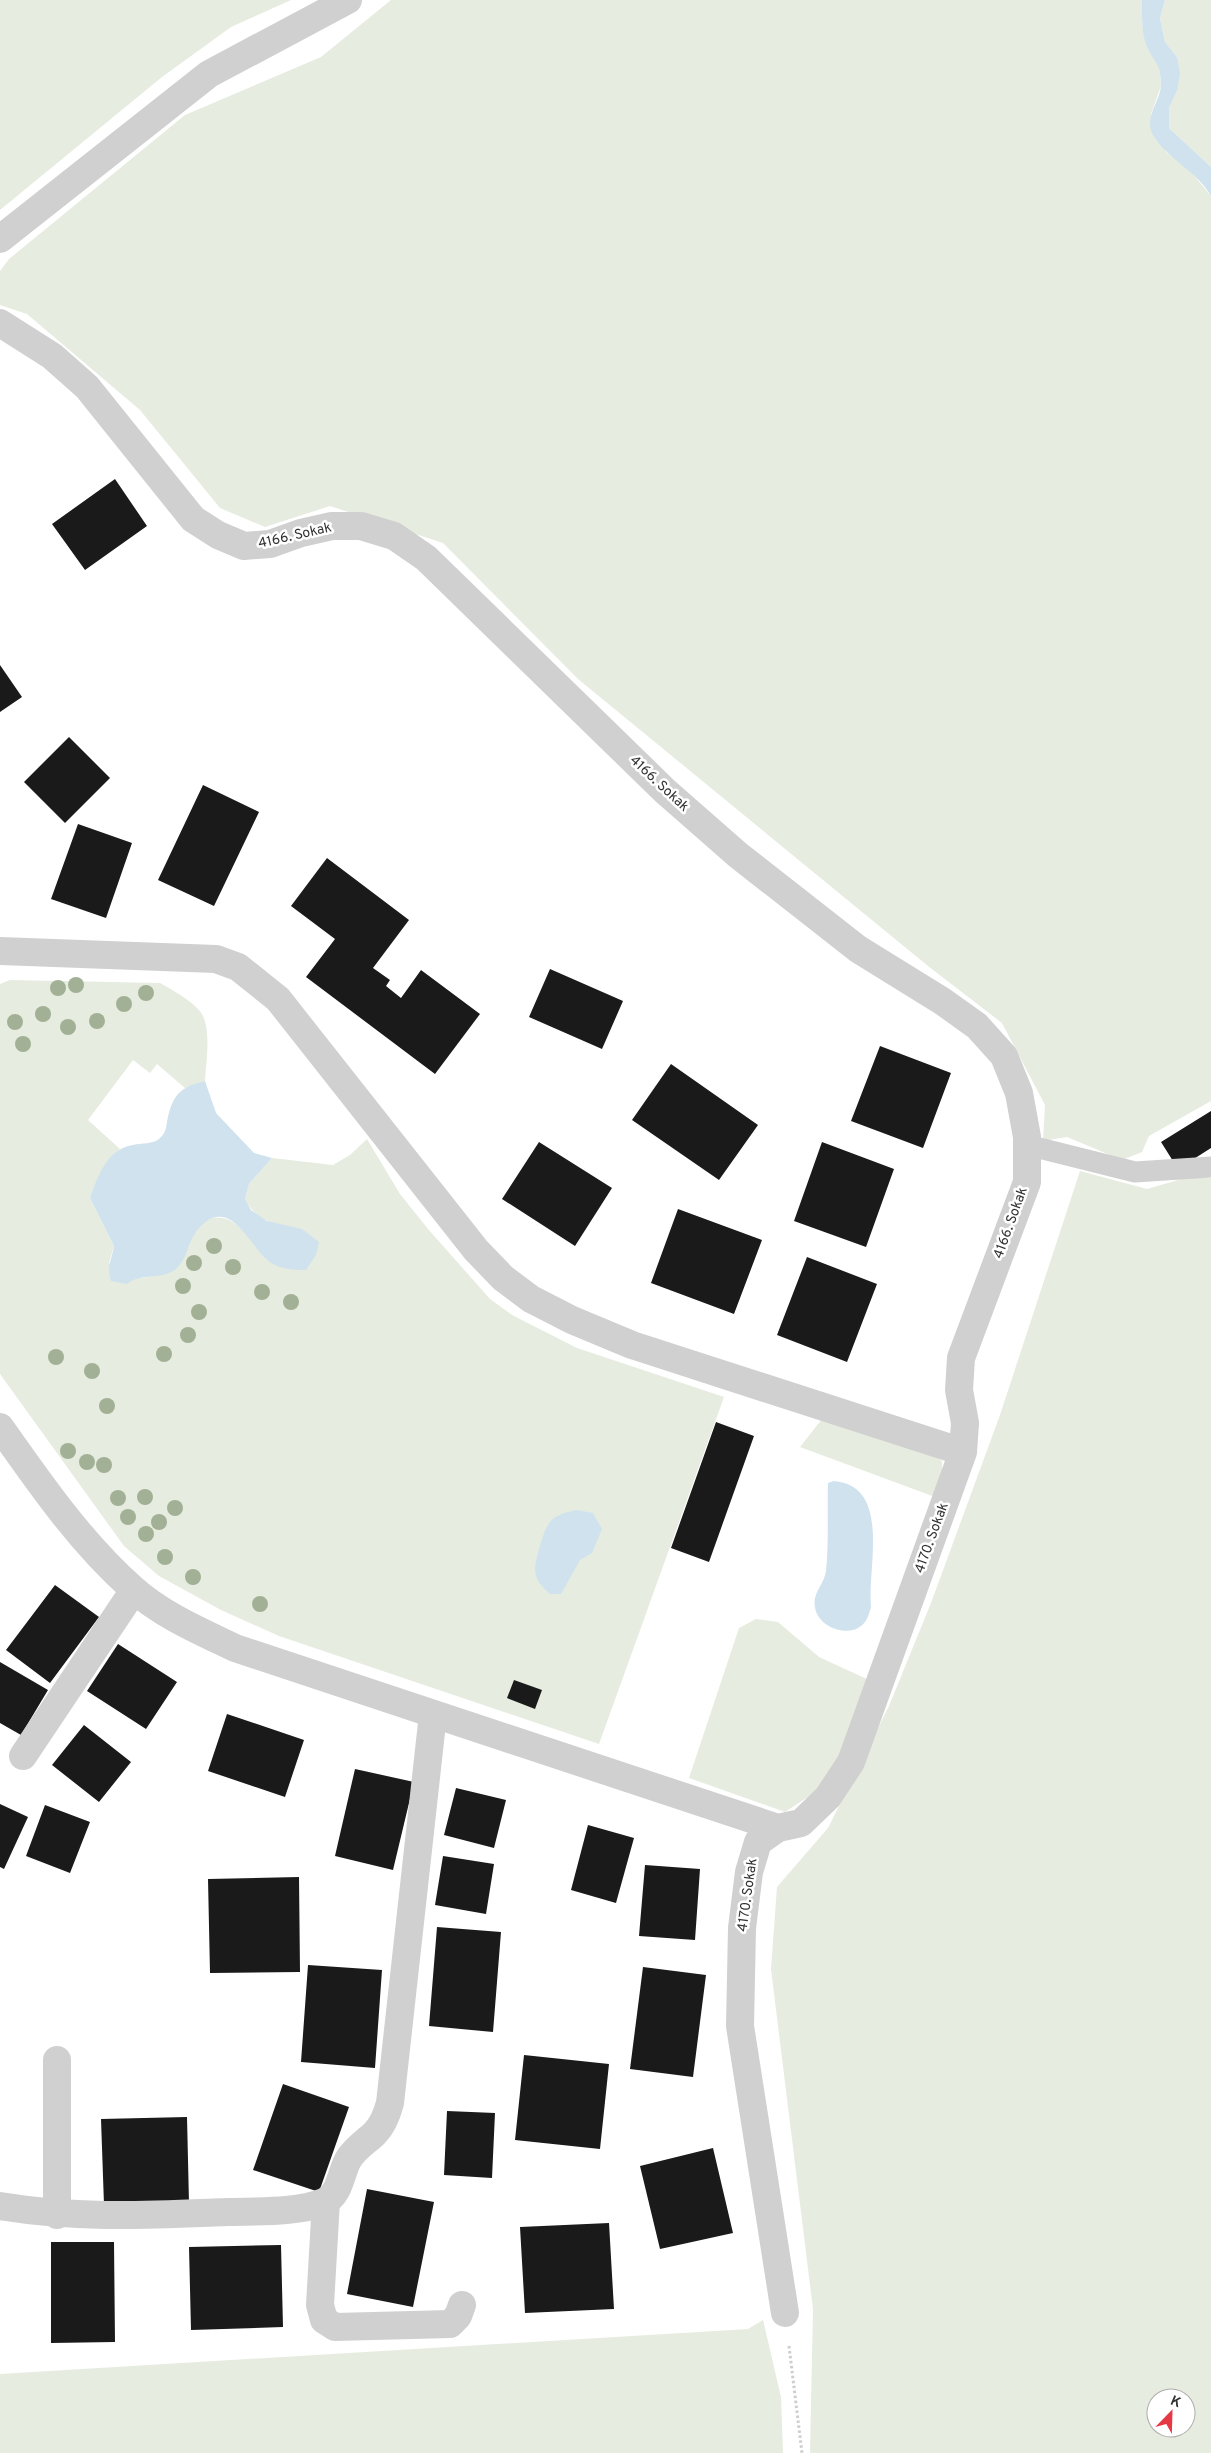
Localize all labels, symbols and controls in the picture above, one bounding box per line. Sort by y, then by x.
street label: 4166. Sokak [257,519,333,553]
street label: 4166. Sokak [626,752,692,816]
street label: 4166. Sokak [990,1185,1032,1261]
street label: 4170. Sokak [911,1500,953,1576]
street label: 4170. Sokak [734,1857,762,1933]
north arrow [1146,2388,1196,2438]
text: K [1168,2393,1183,2412]

